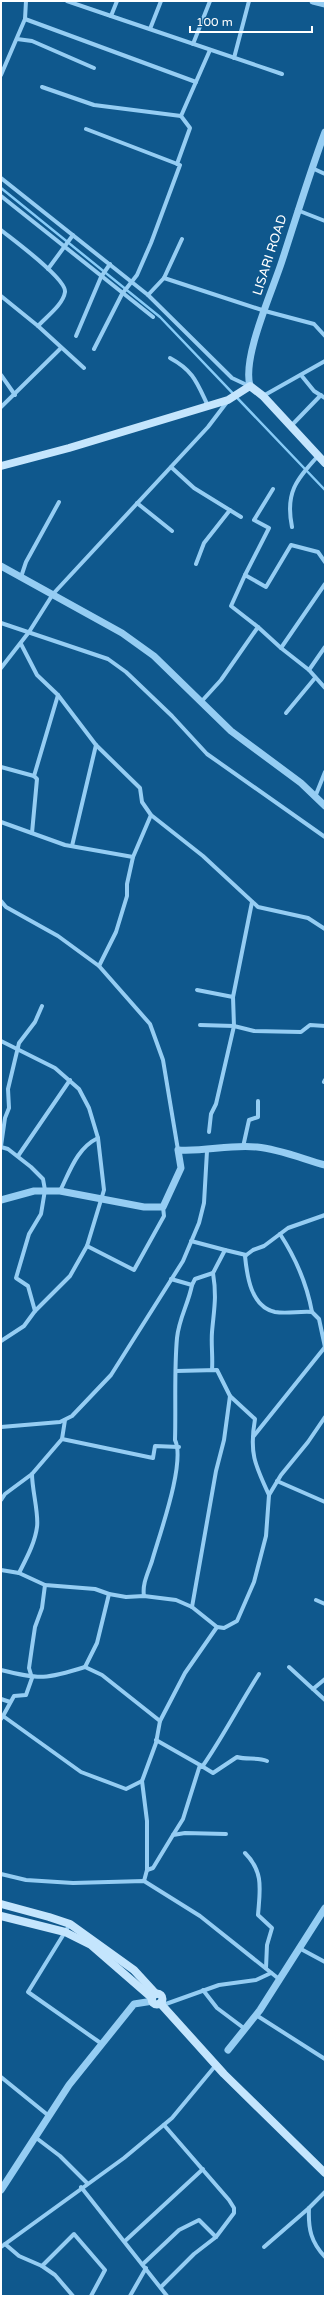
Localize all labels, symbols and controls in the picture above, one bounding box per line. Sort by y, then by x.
scale bar [190,8,312,34]
text: 100 m [196,15,233,29]
street label: LISARI ROAD [249,212,291,298]

